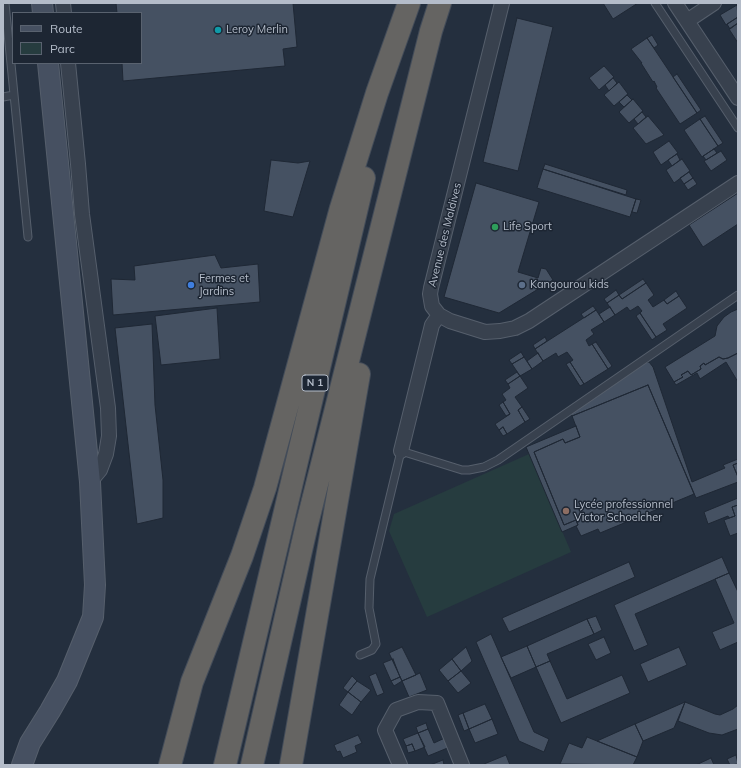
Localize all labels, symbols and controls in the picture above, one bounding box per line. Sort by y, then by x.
legend [12,12,142,64]
text: Route [50,21,83,36]
place label: Leroy Merlin [226,23,288,37]
marker: Leroy Merlin [213,25,223,35]
text: Parc [50,41,75,56]
street label: Avenue des Maldives [426,181,464,289]
place label: Life Sport [503,220,552,234]
marker: Life Sport [490,222,500,232]
place label: Fermes et Jardins [199,272,249,298]
place label: Kangourou kids [530,278,609,292]
marker: Fermes et Jardins [186,280,196,290]
marker: Kangourou kids [517,280,527,290]
road number: N 1 [302,375,328,391]
place label: Lycée professionnel Victor Schoelcher [574,498,673,524]
marker: Lycée professionnel Victor Schoelcher [561,506,571,516]

